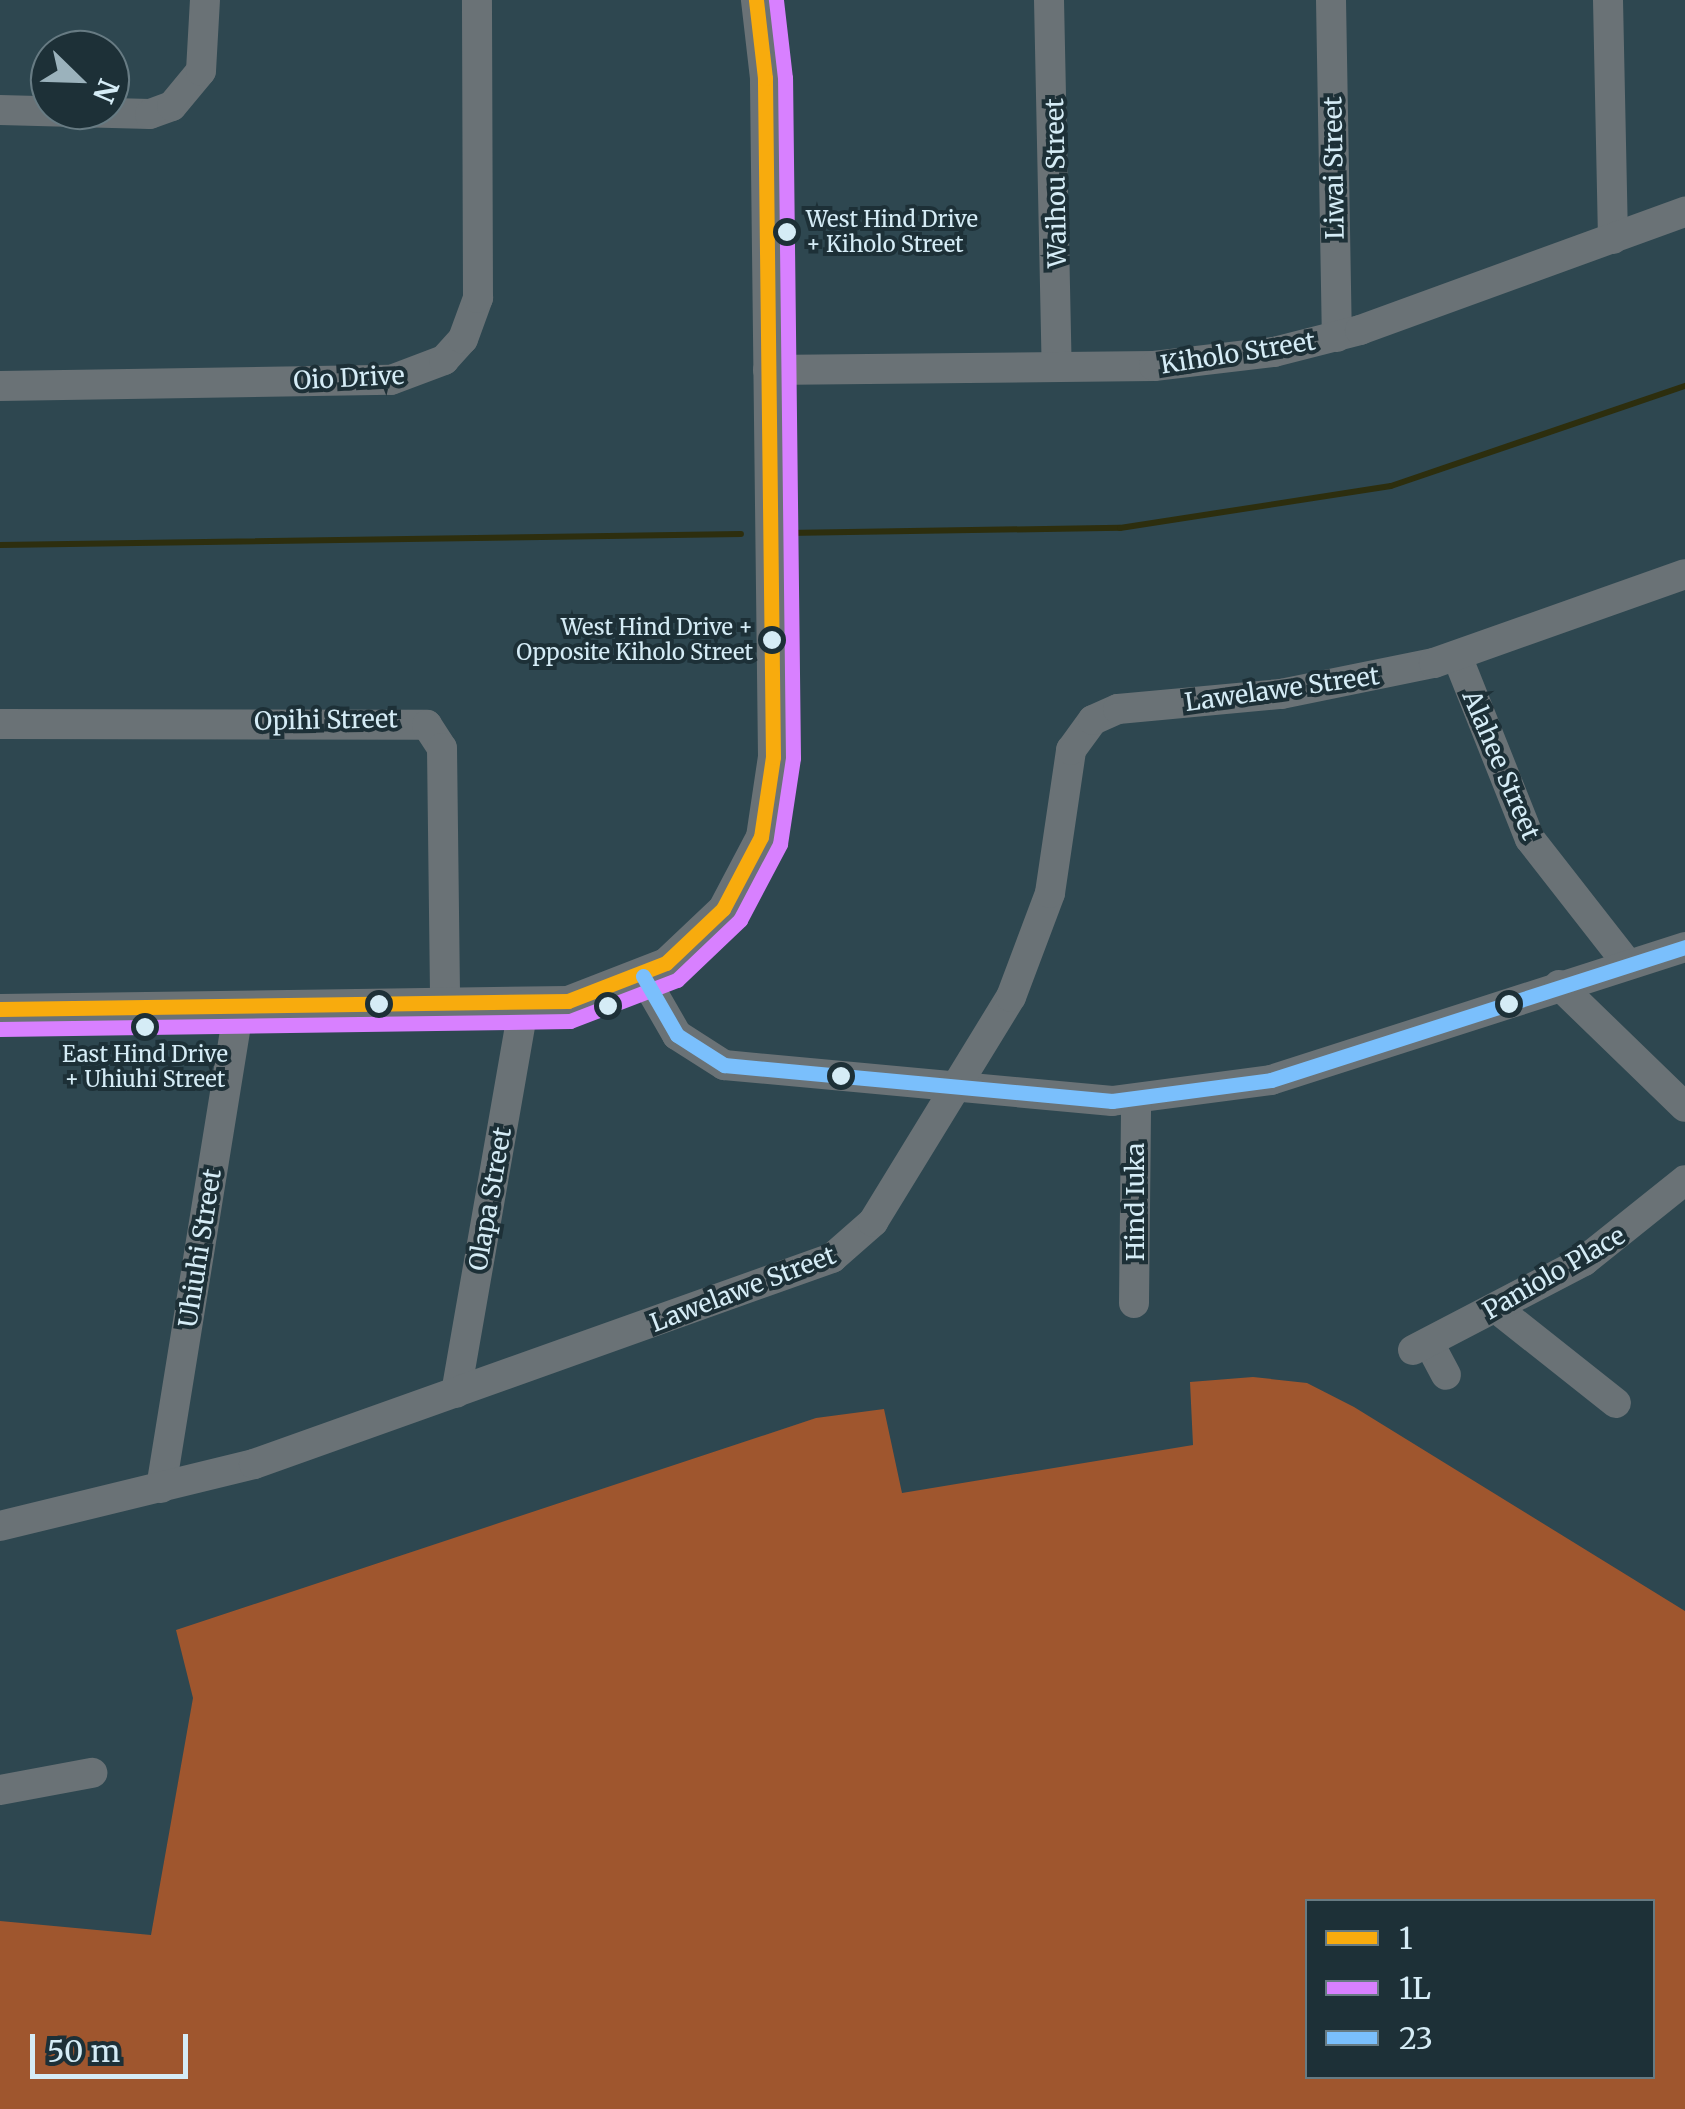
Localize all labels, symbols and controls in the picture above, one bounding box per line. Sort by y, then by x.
north arrow [30,30,130,130]
text: N [85,74,127,108]
street label: Liwai Street [1318,96,1350,240]
street label: Waihou Street [1040,98,1072,268]
place label: West Hind Drive + Kiholo Street [806,206,978,258]
marker: West Hind Drive + Kiholo Street [777,222,797,242]
street label: Kiholo Street [1158,326,1318,380]
street label: Oio Drive [293,360,405,396]
place label: West Hind Drive + Opposite Kiholo Street [516,614,753,666]
marker: West Hind Drive + Opposite Kiholo Street [762,630,782,650]
street label: Lawelawe Street [1183,660,1381,718]
street label: Alahee Street [1456,686,1546,844]
street label: Opihi Street [254,704,398,736]
unlabelled marker [369,994,389,1014]
unlabelled marker [1499,994,1519,1014]
unlabelled marker [598,996,618,1016]
marker: East Hind Drive + Uhiuhi Street [135,1017,155,1037]
place label: East Hind Drive + Uhiuhi Street [62,1041,228,1092]
unlabelled marker [831,1066,851,1086]
street label: Olapa Street [463,1125,517,1273]
street label: Hind Iuka [1120,1143,1150,1261]
street label: Uhiuhi Street [173,1167,227,1329]
street label: Paniolo Place [1478,1220,1630,1326]
street label: Lawelawe Street [646,1240,840,1338]
legend [1305,1899,1655,2079]
text: 1 [1399,1919,1413,1957]
text: 1L [1399,1969,1431,2007]
scale bar [35,2014,192,2076]
text: 23 [1399,2019,1433,2057]
text: 50 m [47,2032,120,2070]

